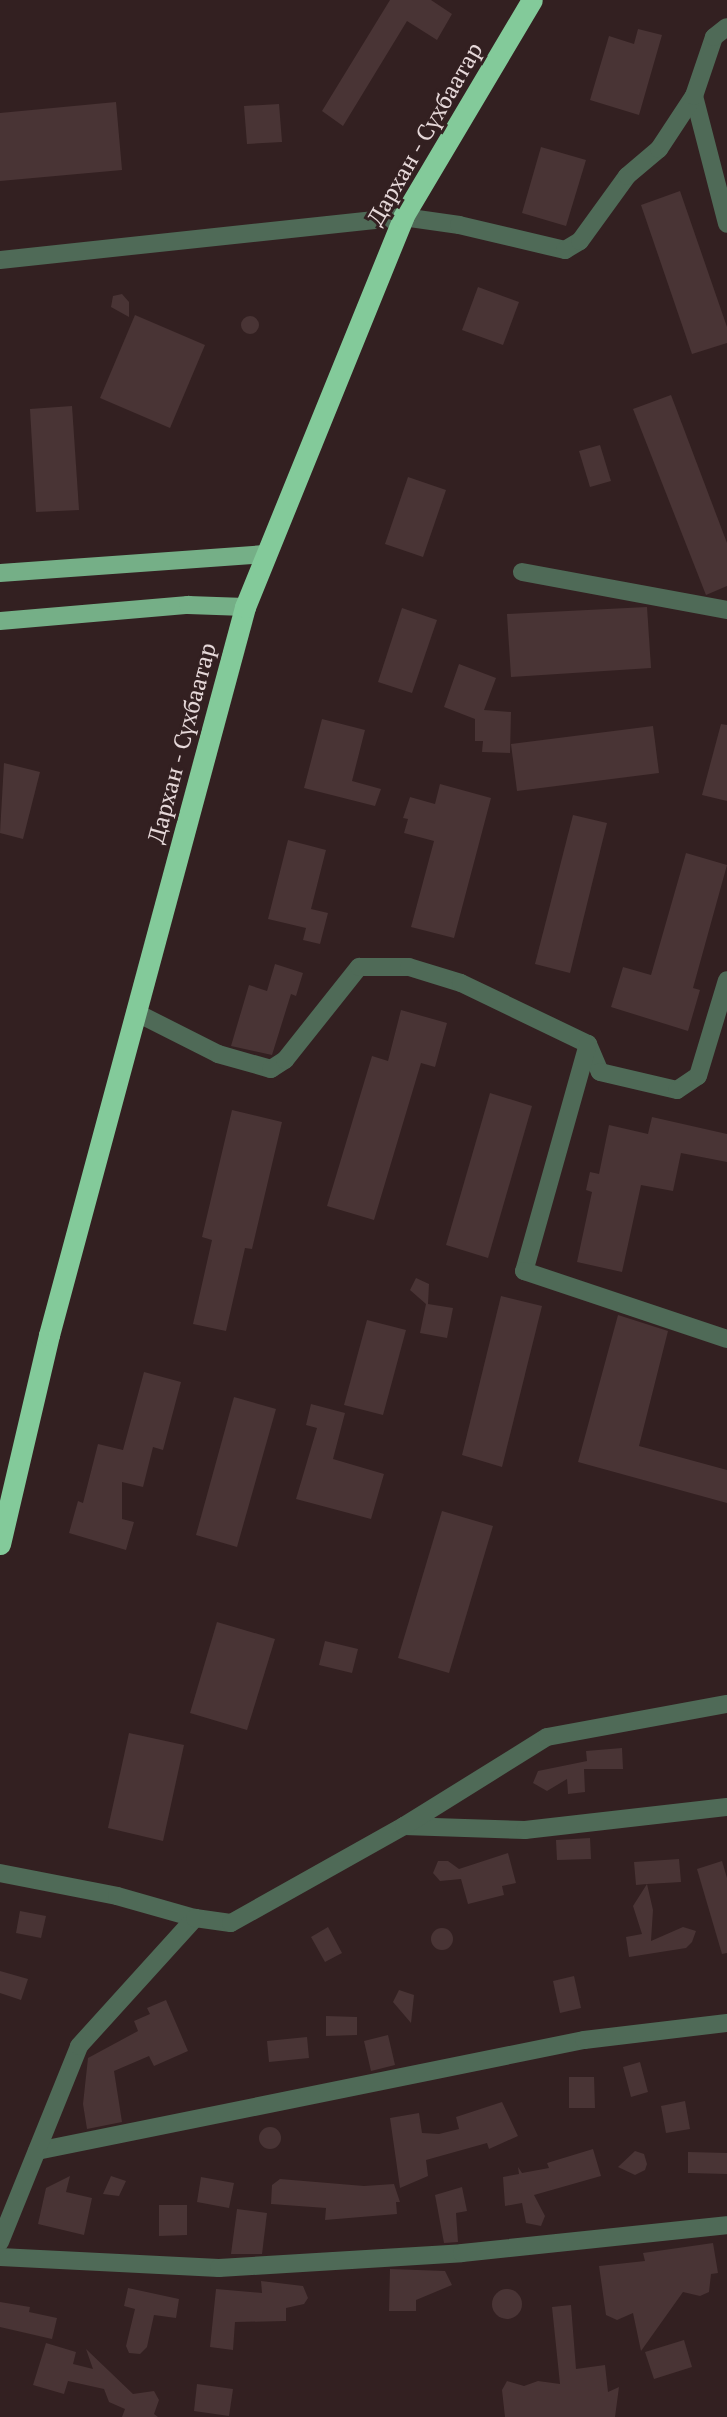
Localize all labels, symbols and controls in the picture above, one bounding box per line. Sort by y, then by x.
street label: Дархан - Сүхбаатар [361,37,489,231]
street label: Дархан - Сүхбаатар [142,639,222,847]

